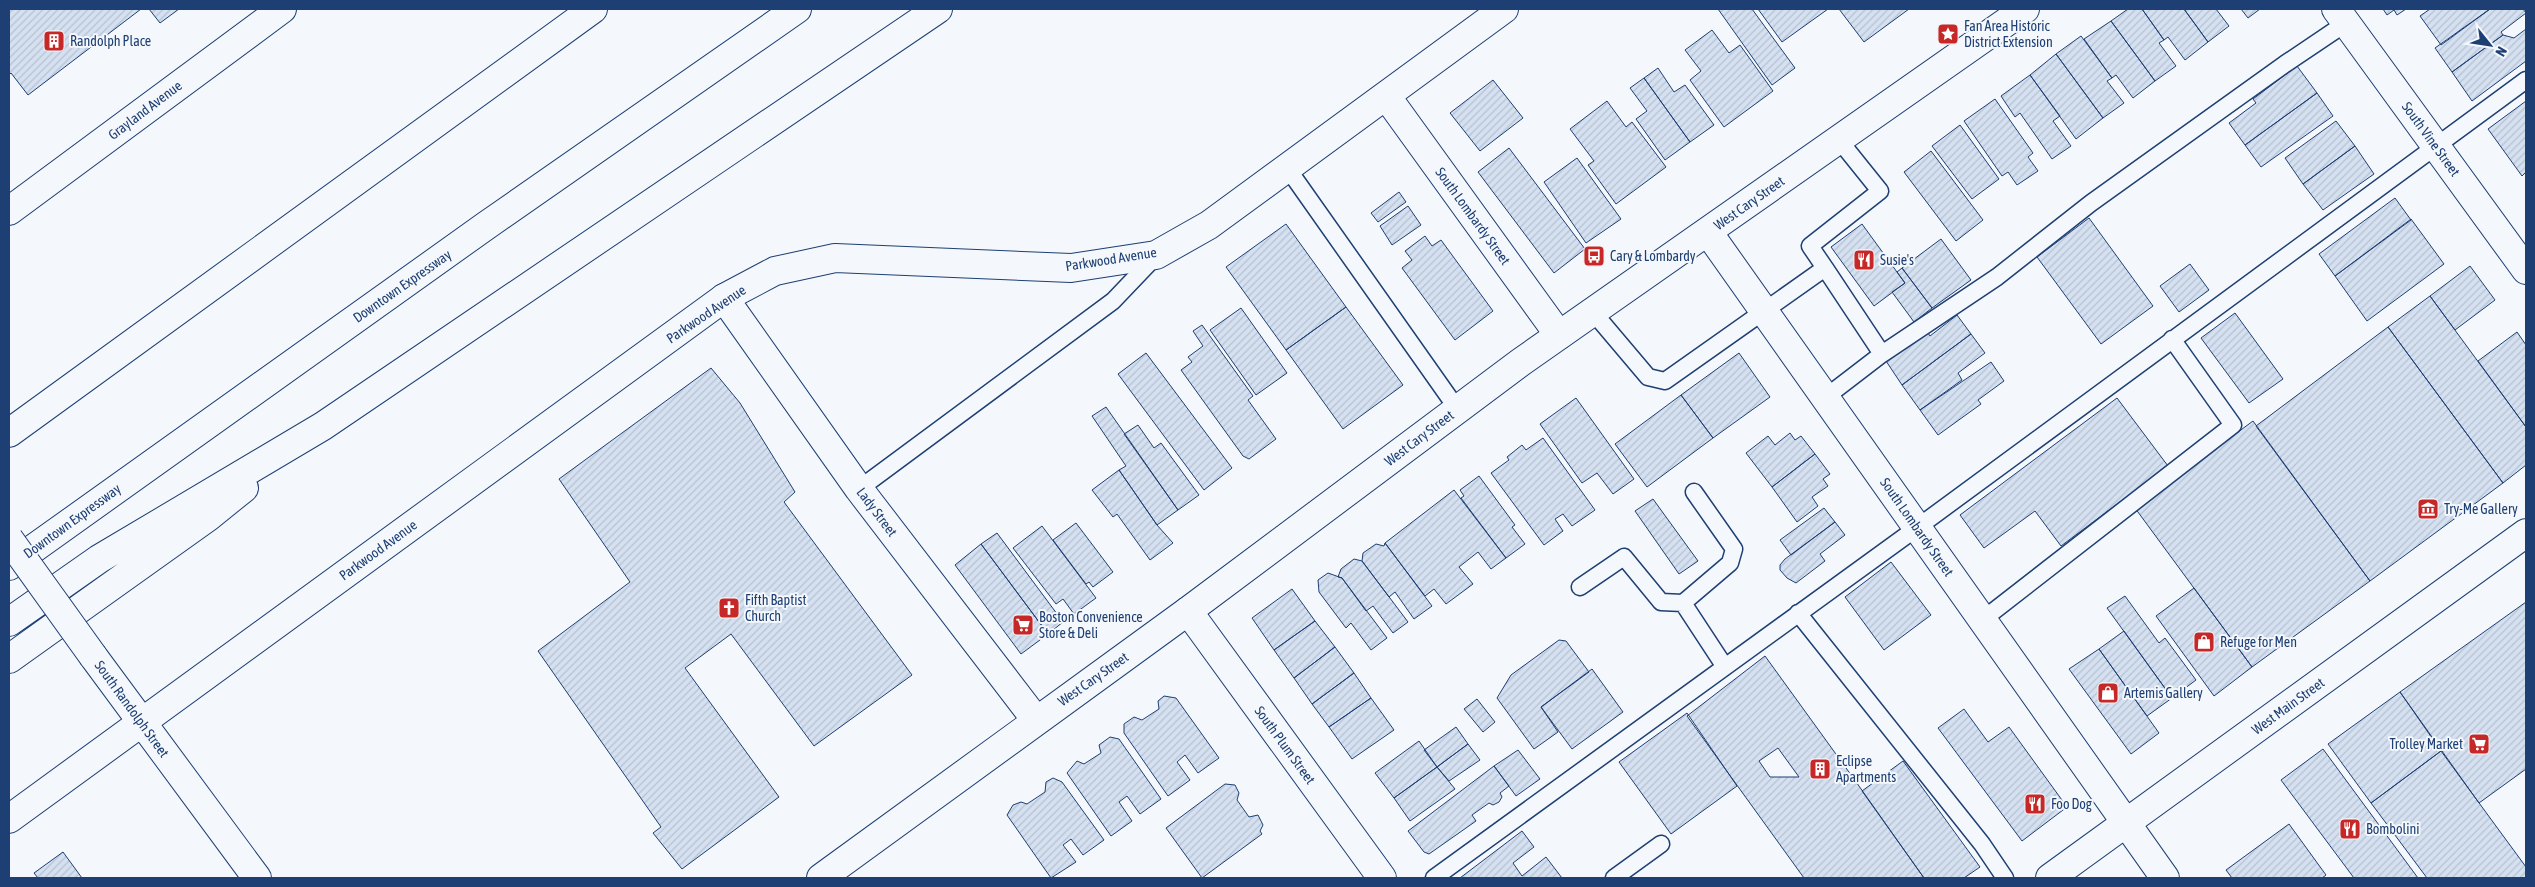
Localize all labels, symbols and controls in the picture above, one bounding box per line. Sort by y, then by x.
place label: Fan Area Historic District Extension [1964,18,2053,50]
north arrow [2465,20,2515,70]
place icon: Fan Area Historic District Extension [1936,22,1960,46]
building icon: Randolph Place [42,29,66,53]
place label: Randolph Place [70,33,151,49]
text: N [2492,44,2510,59]
street label: Grayland Avenue [105,77,185,143]
street label: South Vine Street [2399,99,2463,179]
street label: South Lombardy Street [1432,164,1514,268]
street label: West Cary Street [1711,173,1787,233]
street label: Parkwood Avenue [1064,244,1158,274]
bus stop icon: Cary & Lombardy [1582,244,1606,268]
street label: Downtown Expressway [350,246,454,326]
place label: Cary & Lombardy [1610,248,1696,264]
restaurant icon: Susie's [1852,248,1876,272]
place label: Susie's [1880,252,1914,268]
street label: Parkwood Avenue [663,282,749,346]
street label: West Cary Street [1381,407,1457,469]
street label: South Lombardy Street [1877,475,1957,579]
street label: Downtown Expressway [20,480,124,562]
street label: Lady Street [853,484,901,540]
museum icon: Try-Me Gallery [2416,497,2440,521]
place label: Try-Me Gallery [2444,501,2518,517]
street label: Parkwood Avenue [336,516,420,584]
place label: Fifth Baptist Church [745,592,806,624]
church icon: Fifth Baptist Church [717,596,741,620]
place label: Boston Convenience Store & Deli [1039,609,1143,641]
supermarket icon: Boston Convenience Store & Deli [1011,613,1035,637]
shop icon: Refuge for Men [2192,630,2216,654]
place label: Refuge for Men [2220,634,2297,650]
street label: West Cary Street [1055,649,1131,709]
street label: South Randolph Street [92,658,172,760]
street label: West Main Street [2249,674,2327,738]
shop icon: Artemis Gallery [2096,681,2120,705]
place label: Artemis Gallery [2124,685,2203,701]
street label: South Plum Street [1251,703,1319,787]
supermarket icon: Trolley Market [2467,732,2491,756]
place label: Trolley Market [2390,736,2463,752]
place label: Eclipse Apartments [1836,753,1896,785]
building icon: Eclipse Apartments [1808,757,1832,781]
restaurant icon: Foo Dog [2023,792,2047,816]
place label: Foo Dog [2051,796,2092,812]
restaurant icon: Bombolini [2338,817,2362,841]
place label: Bombolini [2366,821,2419,837]

